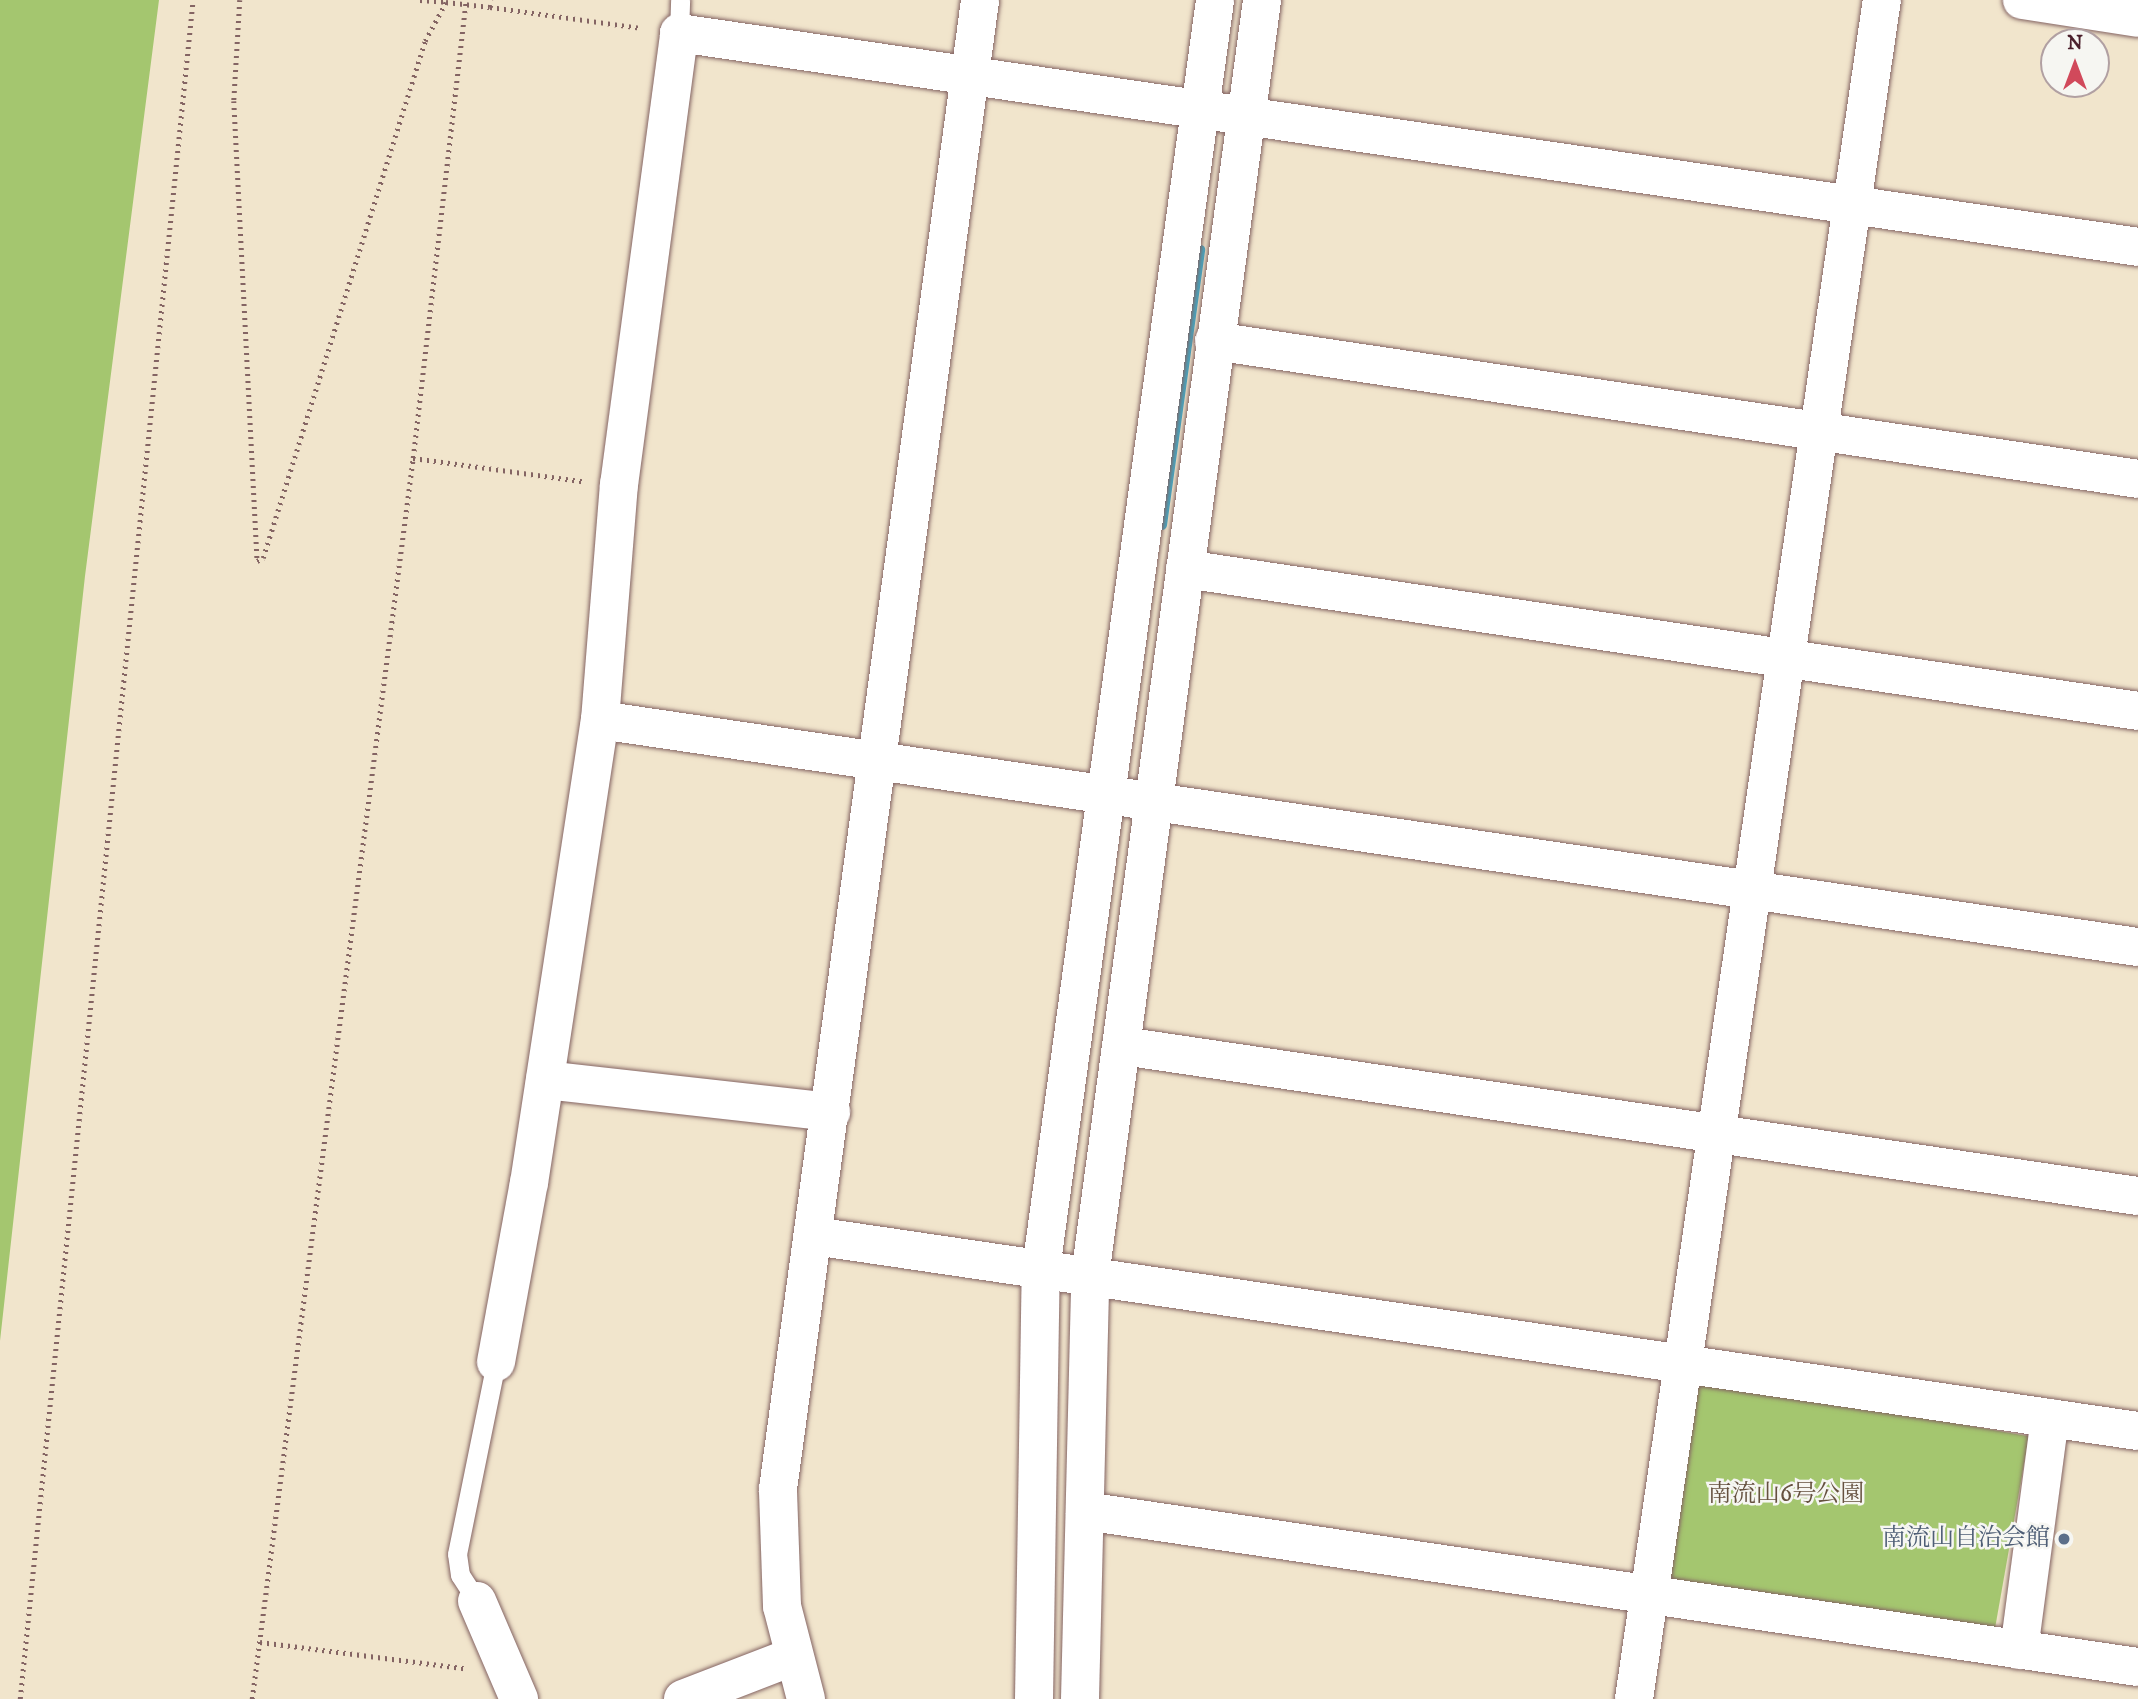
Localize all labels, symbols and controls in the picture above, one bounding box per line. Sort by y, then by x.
north arrow [2040,28,2110,98]
text: N [2067,32,2083,55]
park label: 南流山6号公園 [1708,1481,1864,1509]
place label: 南流山自治会館 [1882,1525,2050,1553]
marker: 南流山自治会館 [2056,1531,2072,1547]

